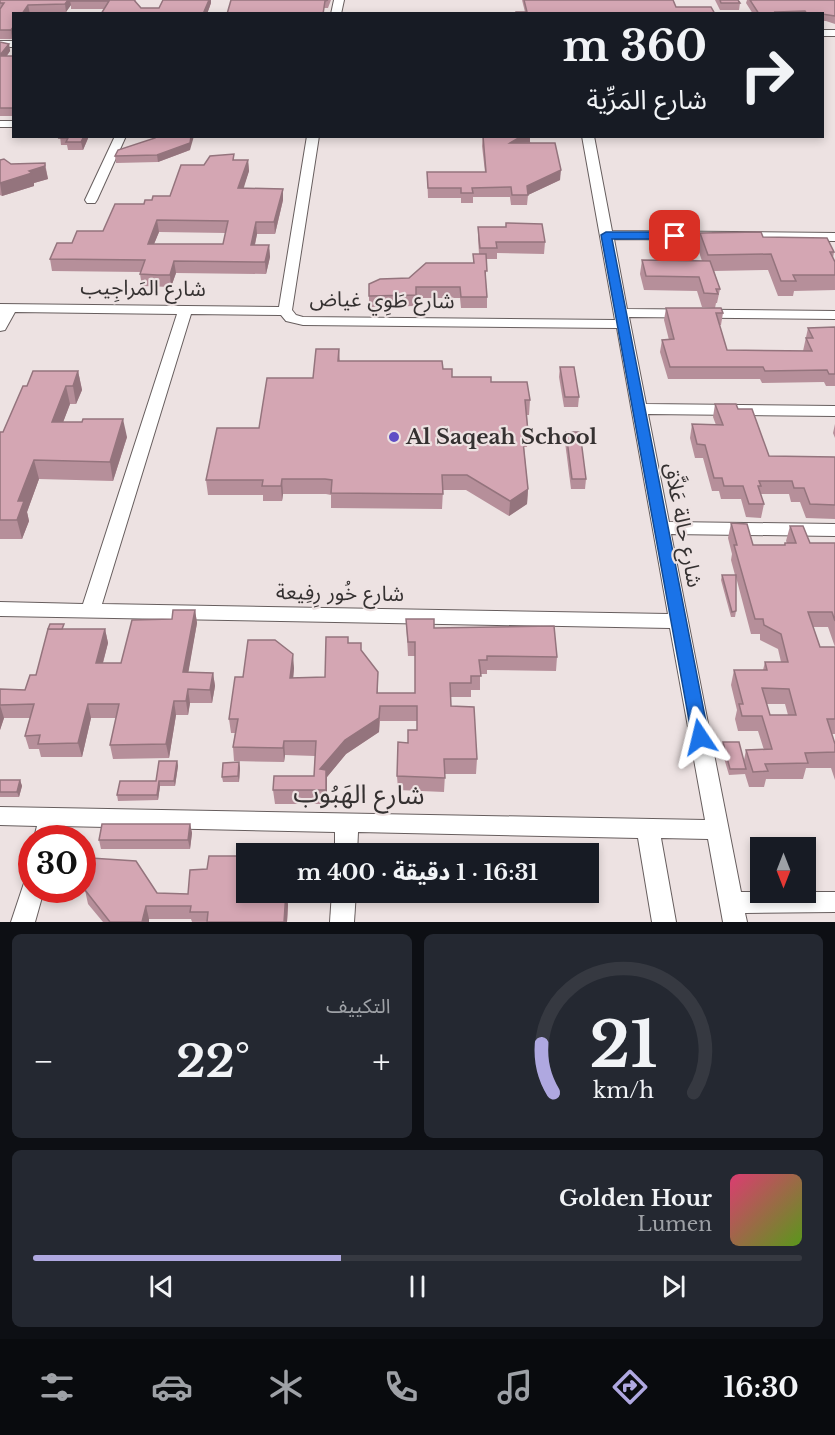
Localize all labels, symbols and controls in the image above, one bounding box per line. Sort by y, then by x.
text: 360 m [563,20,707,72]
icon: right [728,36,806,114]
text: شارع المَرِّية [586,83,707,116]
pin [649,210,700,261]
icon: arrive [658,219,691,252]
street label: شارع المَراجِيب [80,274,206,304]
street label: شارع طَوِي غياض [309,286,455,317]
place label: Al Saqeah School [405,424,598,450]
marker: Al Saqeah School [387,430,401,444]
street label: شارع حالة عَلاَّق [656,460,710,590]
street label: شارع خُور رِفِيعة [276,579,404,610]
position arrow [668,705,732,769]
street label: شارع الهَبُوب [293,777,425,814]
speed limit sign: 30 [18,825,96,903]
north arrow [750,837,816,903]
map controls [750,837,816,903]
text: 16:31 · 1 دقيقة · 400 m [297,859,538,886]
text: التكييف [326,994,391,1018]
text: 21 [589,1006,657,1084]
text: 22° [176,1033,250,1089]
text: − [33,1041,54,1082]
text: + [372,1041,391,1082]
text: km/h [593,1077,654,1104]
text: Golden Hour [559,1185,712,1212]
text: Lumen [637,1212,712,1236]
icon: previous [145,1270,178,1303]
icon: pause [401,1270,434,1303]
icon: next [657,1270,690,1303]
icon: filters [36,1366,78,1408]
icon: car [151,1366,193,1408]
icon: climate [265,1366,307,1408]
icon: phone [380,1366,422,1408]
icon: music [494,1366,536,1408]
icon: directions [609,1366,651,1408]
text: 16:30 [724,1371,799,1404]

